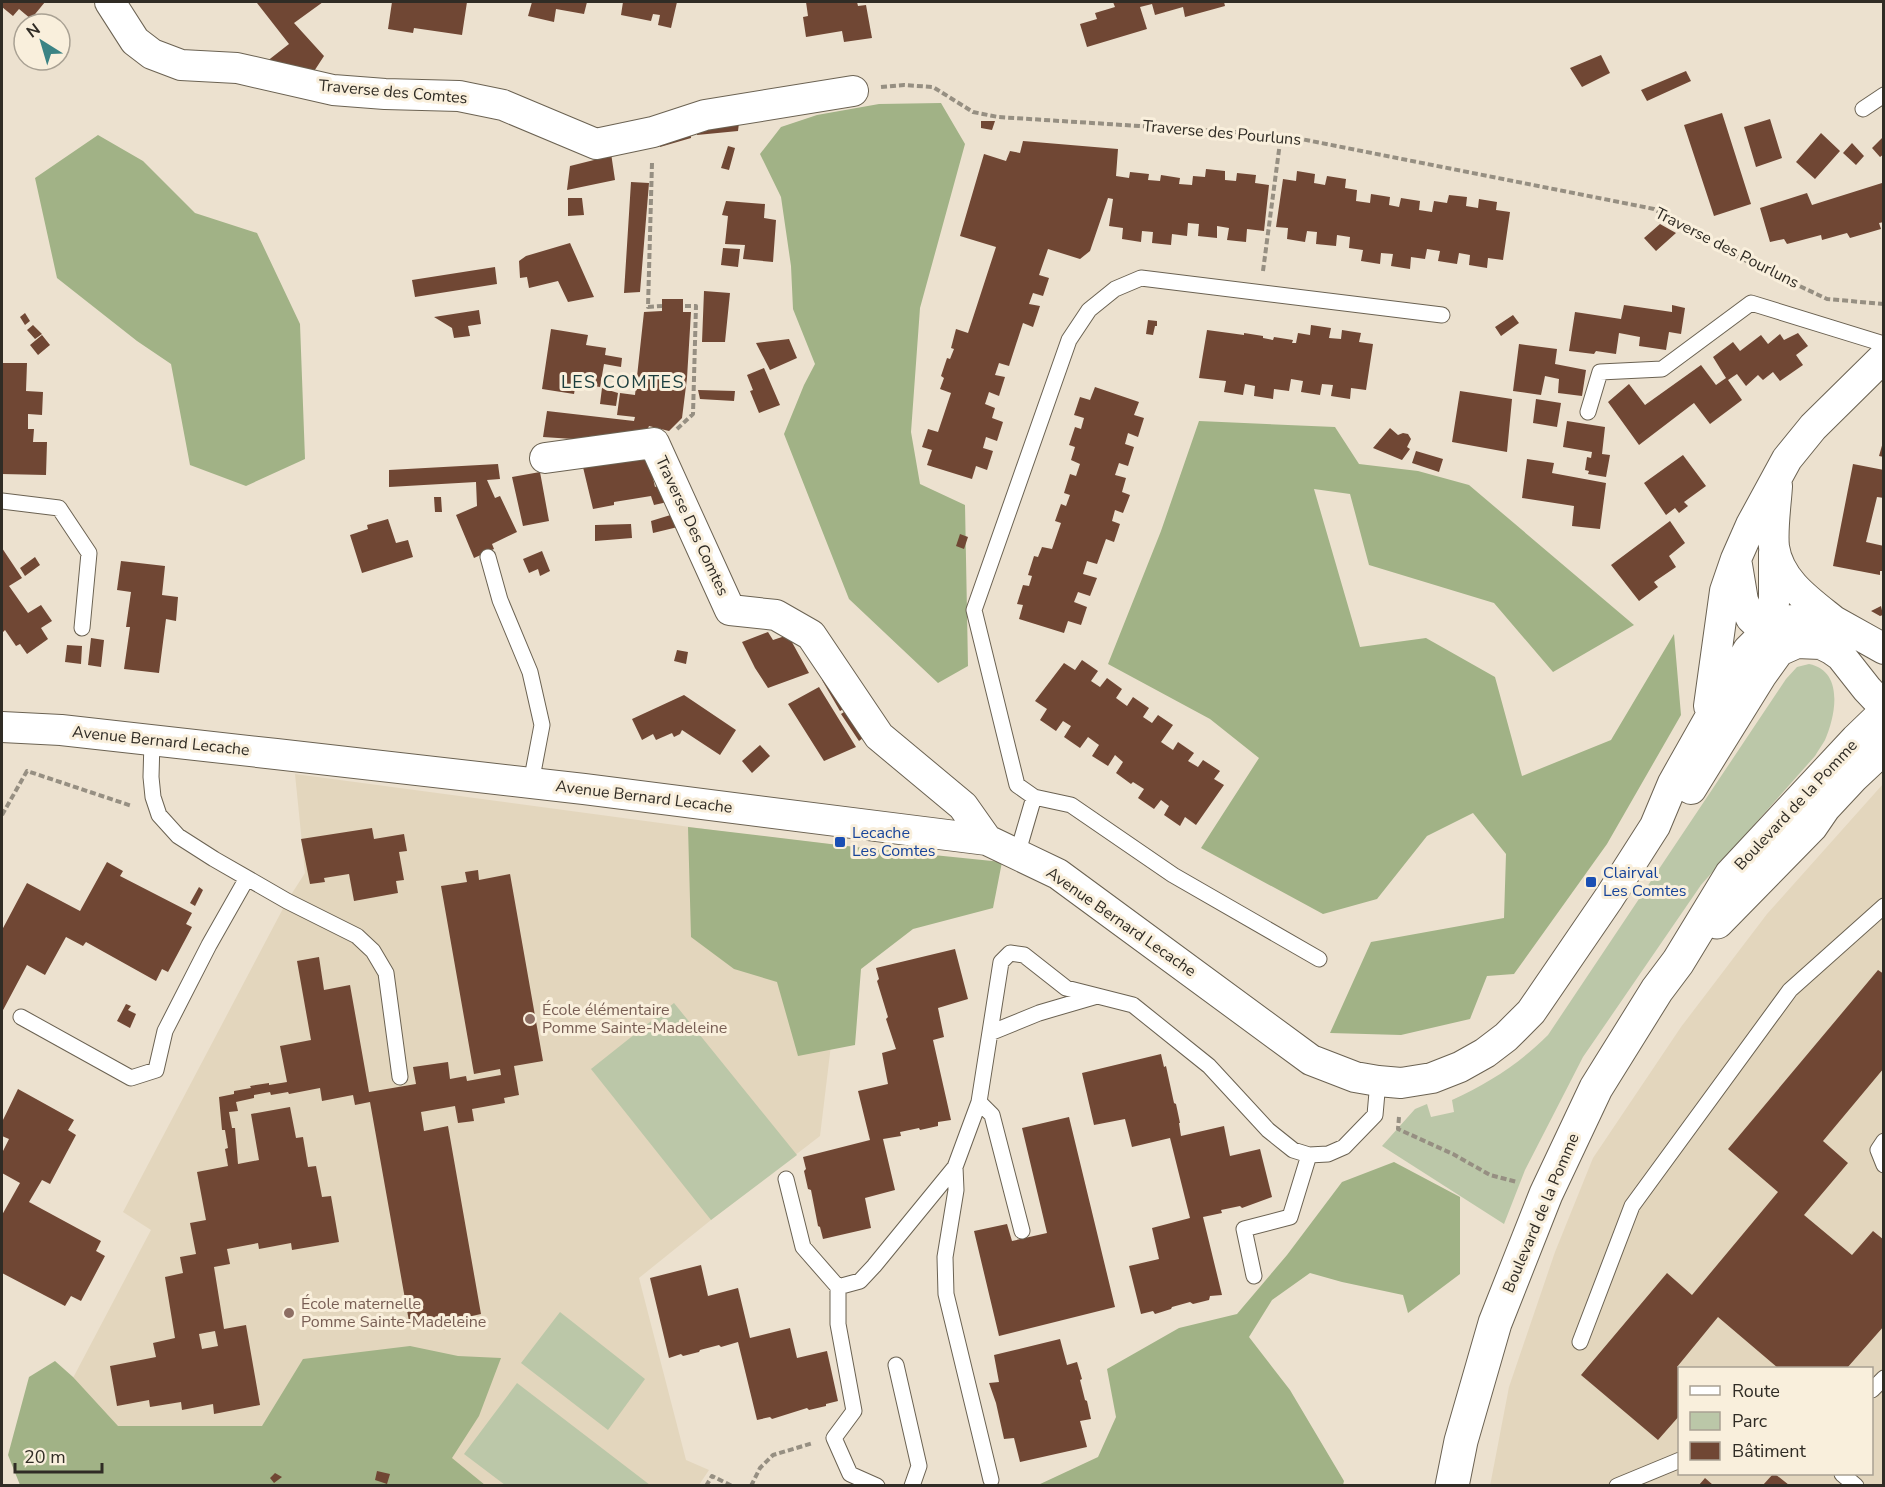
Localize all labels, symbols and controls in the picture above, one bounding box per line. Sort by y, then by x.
north arrow [12,12,72,72]
text: N [22,18,45,43]
street label: Traverse des Comtes [318,75,468,109]
street label: Traverse des Pourluns [1142,115,1302,151]
street label: Traverse des Pourluns [1651,202,1803,294]
district label: LES COMTES [561,370,685,394]
street label: Traverse Des Comtes [650,453,734,599]
street label: Avenue Bernard Lecache [71,721,251,761]
street label: Boulevard de la Pomme [1730,735,1862,875]
street label: Avenue Bernard Lecache [554,775,734,819]
place label: Lecache Les Comtes [852,822,935,862]
marker: Lecache Les Comtes [833,835,847,849]
street label: Avenue Bernard Lecache [1042,862,1200,982]
place label: Clairval Les Comtes [1603,862,1686,902]
marker: Clairval Les Comtes [1584,875,1598,889]
place label: École élémentaire Pomme Sainte-Madeleine [542,999,727,1039]
marker: École élémentaire Pomme Sainte-Madeleine [523,1012,537,1026]
street label: Boulevard de la Pomme [1497,1130,1585,1296]
place label: École maternelle Pomme Sainte-Madeleine [301,1293,486,1333]
marker: École maternelle Pomme Sainte-Madeleine [282,1306,296,1320]
legend [1678,1367,1873,1475]
text: Route [1732,1379,1780,1403]
text: Parc [1732,1409,1767,1433]
scale bar [15,1436,102,1474]
text: Bâtiment [1732,1439,1806,1463]
text: 20 m [24,1445,66,1469]

